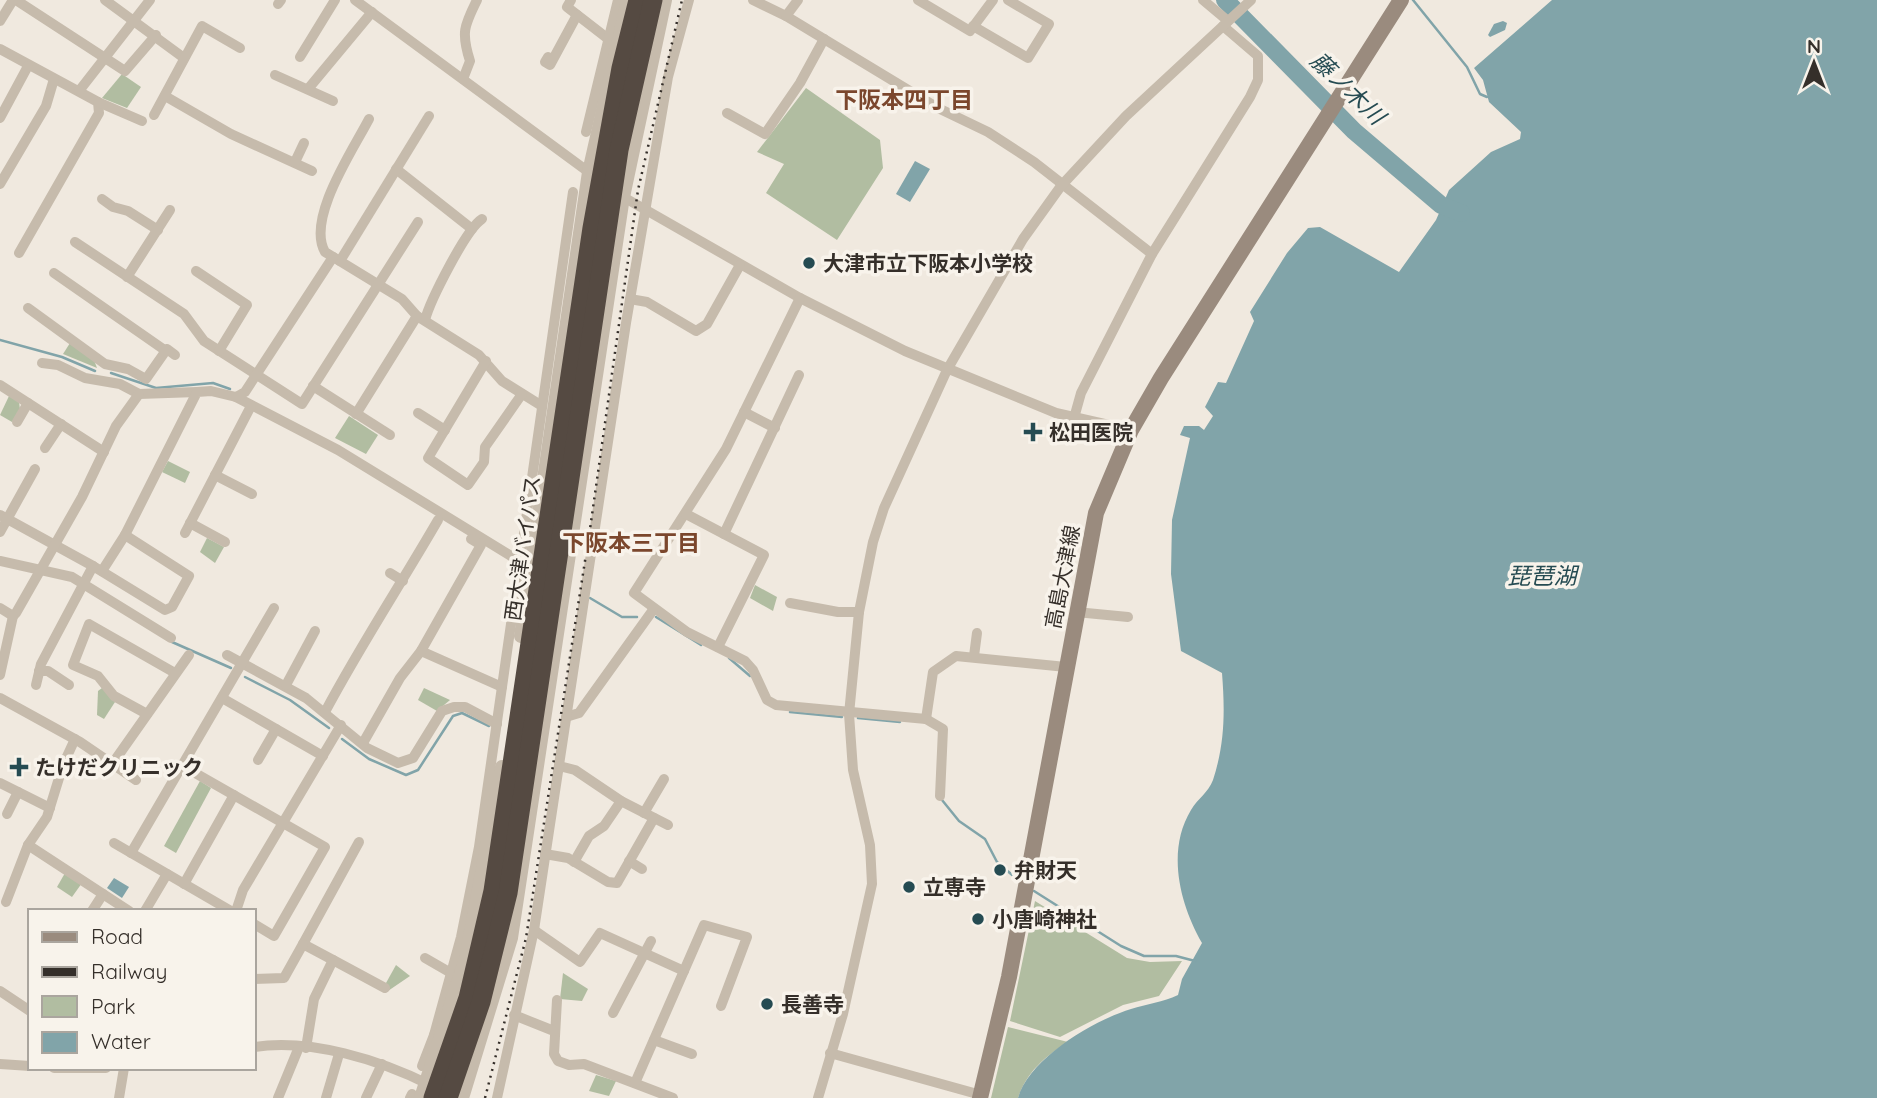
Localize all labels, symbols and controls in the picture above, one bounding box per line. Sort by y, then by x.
north arrow [1779,28,1849,98]
text: N [1807,34,1821,58]
water label: 藤ノ木川 [1305,46,1393,132]
district label: 下阪本四丁目 [835,85,973,114]
place label: 大津市立下阪本小学校 [823,250,1033,276]
marker: 大津市立下阪本小学校 [801,255,817,271]
place label: 松田医院 [1049,419,1133,445]
marker: 松田医院 [1023,422,1043,442]
street label: 西大津バイパス [499,474,545,622]
street label: 高島大津線 [1039,523,1085,631]
district label: 下阪本三丁目 [562,528,700,557]
water label: 琵琶湖 [1508,561,1580,590]
place label: たけだクリニック [35,754,203,780]
marker: たけだクリニック [9,757,29,777]
place label: 弁財天 [1014,857,1077,883]
marker: 弁財天 [992,862,1008,878]
place label: 立専寺 [923,874,986,900]
marker: 立専寺 [901,879,917,895]
place label: 小唐崎神社 [992,906,1097,932]
legend [28,909,256,1070]
marker: 小唐崎神社 [970,911,986,927]
text: Road [91,923,143,949]
text: Railway [91,958,167,984]
place label: 長善寺 [781,991,844,1017]
text: Park [91,993,135,1019]
marker: 長善寺 [759,996,775,1012]
text: Water [91,1028,151,1054]

